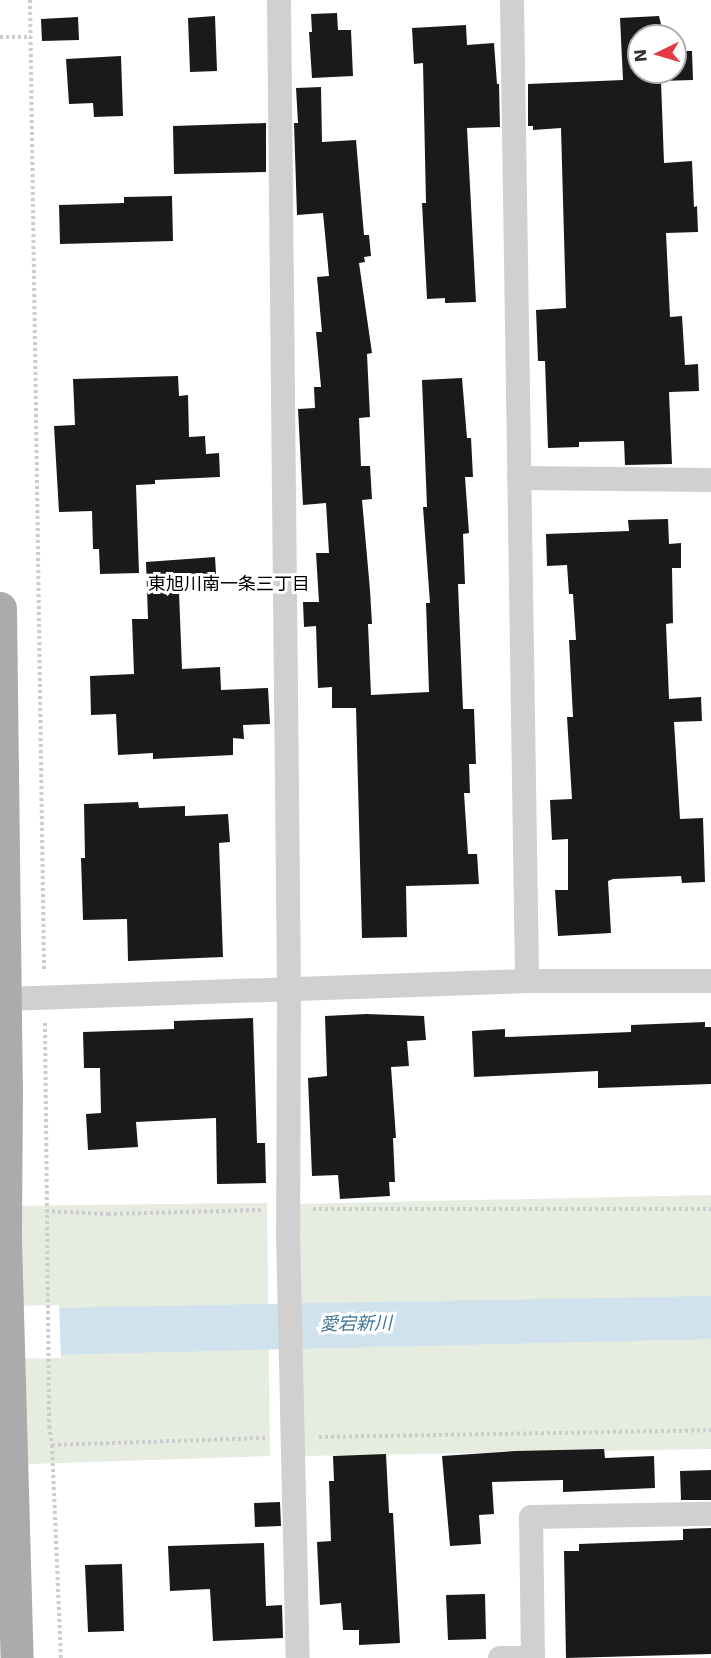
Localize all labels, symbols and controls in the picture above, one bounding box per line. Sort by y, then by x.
north arrow [627,24,687,84]
text: N [631,48,651,63]
district label: 東旭川南一条三丁目 [148,573,310,595]
water label: 愛宕新川 [320,1313,392,1335]

